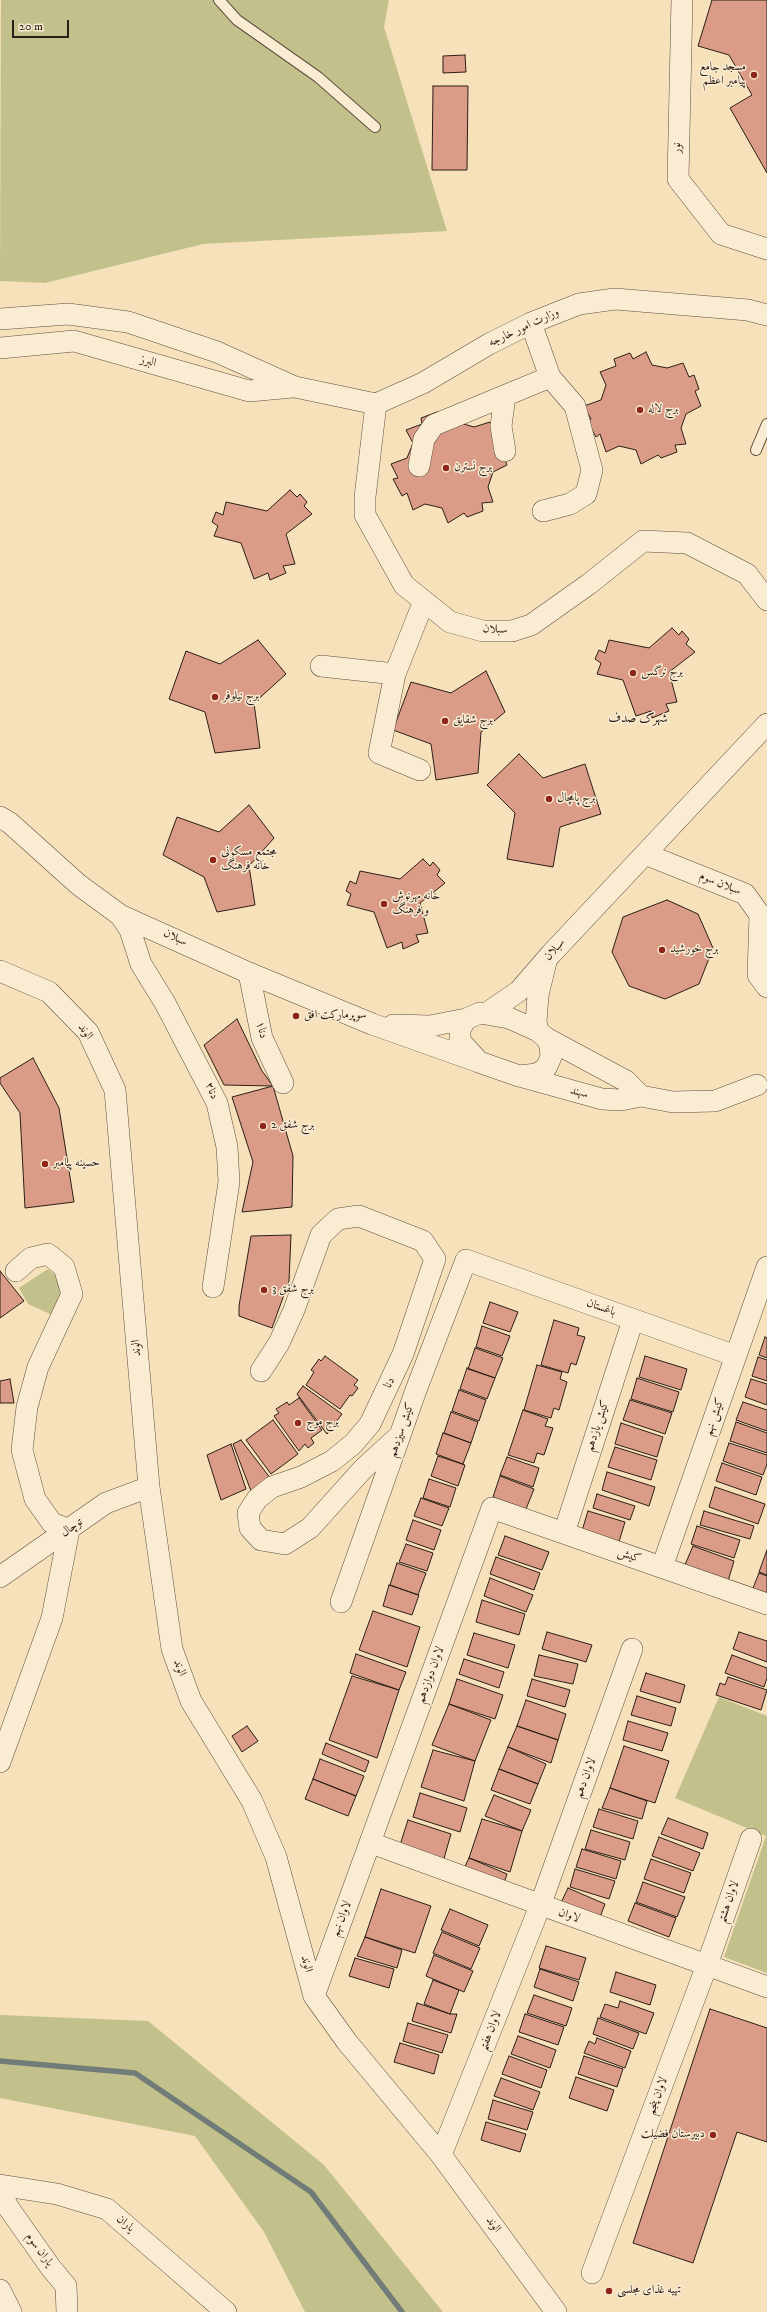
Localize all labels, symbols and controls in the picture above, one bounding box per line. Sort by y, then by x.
scale bar [14,12,71,38]
text: 20 m [19,19,43,34]
place label: مسجد جامع پیامبر اعظم [699,61,746,89]
marker: مسجد جامع پیامبر اعظم [749,70,759,80]
street label: نور [671,142,685,154]
street label: وزارت امور خارجه [486,305,562,351]
street label: البرز [138,353,158,371]
place label: برج لاله [648,403,678,417]
marker: برج لاله [635,405,645,415]
place label: برج نسترن [454,461,492,475]
marker: برج نسترن [441,463,451,473]
street label: سبلان [482,622,508,638]
place label: برج نرگس [641,666,683,680]
marker: برج نرگس [628,668,638,678]
place label: برج نیلوفر [223,690,259,704]
marker: برج نیلوفر [210,692,220,702]
district label: شهرک صدف [608,711,668,727]
place label: برج شقایق [453,714,493,728]
marker: برج شقایق [440,716,450,726]
place label: برج پامچال [557,792,595,806]
marker: برج پامچال [544,794,554,804]
place label: مجتمع مسکونی خانه فرهنگ [221,846,277,874]
marker: مجتمع مسکونی خانه فرهنگ [208,855,218,865]
street label: سبلان سوم [697,869,743,899]
place label: خانه مهرنوش و فرهنگ [392,890,440,918]
marker: خانه مهرنوش و فرهنگ [379,899,389,909]
street label: سبلان [161,926,189,950]
street label: سبلان [541,936,569,964]
place label: برج خورشید [670,943,718,957]
marker: برج خورشید [657,945,667,955]
place label: سوپرمارکت افق [304,1009,367,1023]
marker: سوپرمارکت افق [291,1011,301,1021]
street label: دنا۱ [252,1020,270,1040]
street label: الوند [74,1021,96,1043]
street label: دنا۲ [201,1080,221,1102]
street label: سهند [568,1084,590,1102]
place label: برج شفق 2 [271,1119,314,1133]
marker: برج شفق 2 [258,1121,268,1131]
place label: حسینه پیامبر [53,1157,100,1171]
marker: حسینه پیامبر [40,1159,50,1169]
place label: برج شفق 3 [272,1283,314,1297]
marker: برج شفق 3 [259,1285,269,1295]
street label: باغستان [584,1296,618,1320]
street label: الوند [129,1339,145,1357]
street label: دنا [381,1375,399,1391]
street label: کیش نهم [702,1396,728,1438]
street label: کیش یازدهم [583,1398,613,1454]
street label: کیش سیزدهم [386,1401,418,1459]
place label: برج موج [306,1416,339,1430]
marker: برج موج [293,1418,303,1428]
street label: توچال [58,1515,86,1541]
street label: کیش [615,1545,643,1567]
street label: لاوان دوازدهم [414,1645,448,1705]
street label: الوند [169,1658,189,1678]
street label: لاوان دهم [572,1756,600,1800]
street label: لاوان هشتم [715,1879,743,1925]
street label: لاوان نهم [329,1899,355,1939]
street label: لاوان [556,1906,582,1926]
street label: الوند [297,1954,315,1974]
street label: لاوان هفتم [477,2009,505,2053]
street label: لاوان پنجم [645,2075,671,2117]
place label: دبیرستان فضیلت [641,2128,705,2142]
marker: دبیرستان فضیلت [708,2130,718,2140]
street label: یاران [113,2212,137,2236]
street label: الوند [482,2214,504,2236]
street label: یاران سوم [22,2230,56,2270]
place label: تهیه غذای مجلسی [617,2284,681,2298]
marker: تهیه غذای مجلسی [604,2286,614,2296]

